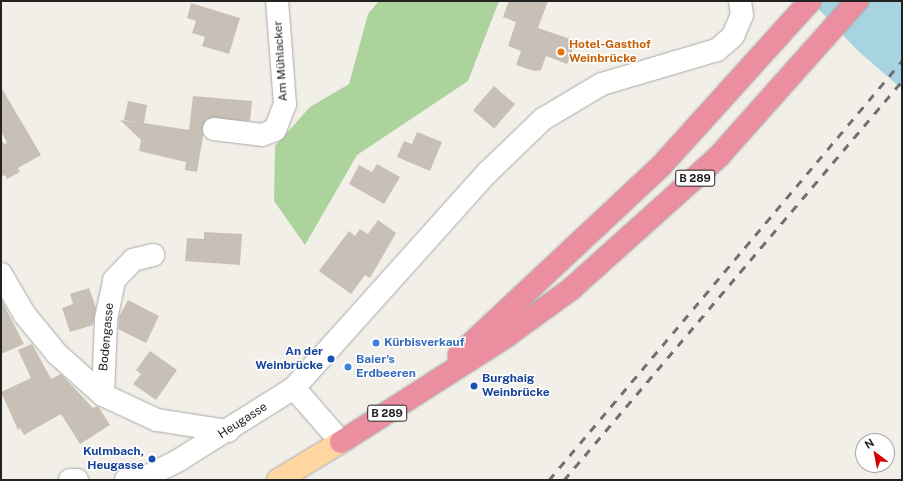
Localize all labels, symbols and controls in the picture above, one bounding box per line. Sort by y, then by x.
street label: Am Mühlacker [271,20,291,102]
place label: Hotel-Gasthof Weinbrücke [569,38,651,66]
marker: Hotel-Gasthof Weinbrücke [556,47,566,57]
road number: B 289 [675,169,715,187]
street label: Bodengasse [97,302,117,372]
place label: Kürbisverkauf [384,336,464,350]
marker: Kürbisverkauf [371,338,381,348]
place label: An der Weinbrücke [255,345,323,373]
place label: Baier's Erdbeeren [356,353,416,381]
marker: An der Weinbrücke [326,354,336,364]
marker: Baier's Erdbeeren [343,362,353,372]
place label: Burghaig Weinbrücke [482,372,550,400]
marker: Burghaig Weinbrücke [469,381,479,391]
street label: Heugasse [216,400,270,442]
road number: B 289 [367,404,407,422]
north arrow [855,433,895,473]
text: N [862,436,876,451]
place label: Kulmbach, Heugasse [83,445,144,473]
marker: Kulmbach, Heugasse [147,454,157,464]

